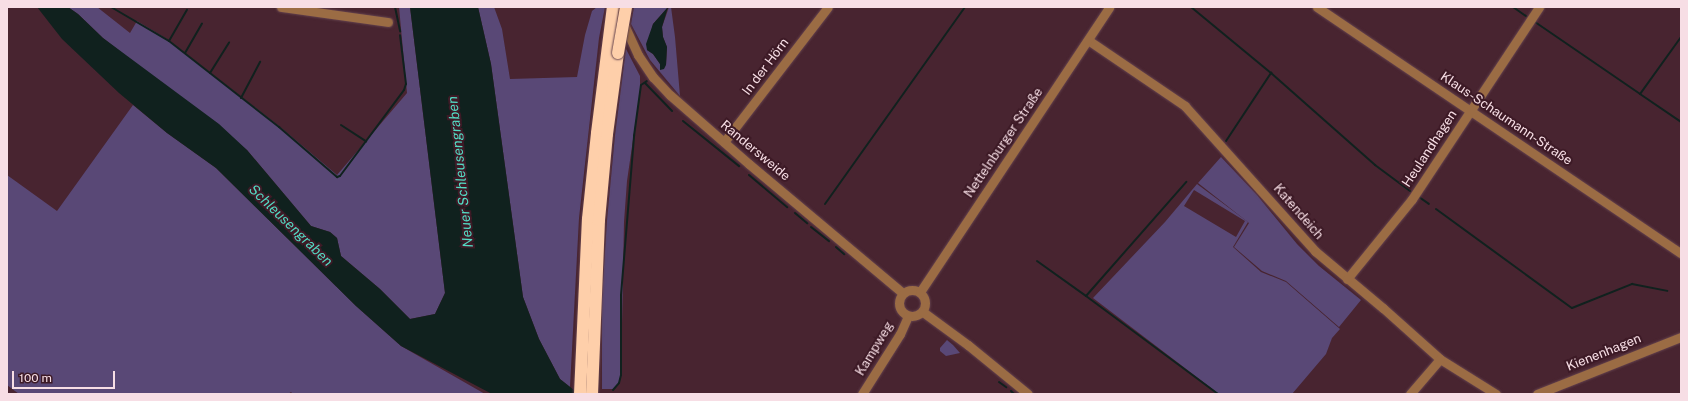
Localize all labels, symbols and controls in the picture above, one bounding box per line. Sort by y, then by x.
street label: In der Hörn [739,35,793,99]
street label: Klaus-Schaumann-Straße [1437,69,1575,169]
street label: Nettelnburger Straße [961,85,1047,201]
water label: Neuer Schleusengraben [444,95,476,249]
street label: Heulandhagen [1399,108,1461,190]
street label: Randersweide [717,117,793,185]
water label: Schleusengraben [246,181,336,269]
street label: Katendeich [1270,181,1326,243]
street label: Kampweg [853,319,897,379]
street label: Kienenhagen [1564,331,1644,375]
scale bar [14,363,117,389]
text: 100 m [19,371,52,385]

